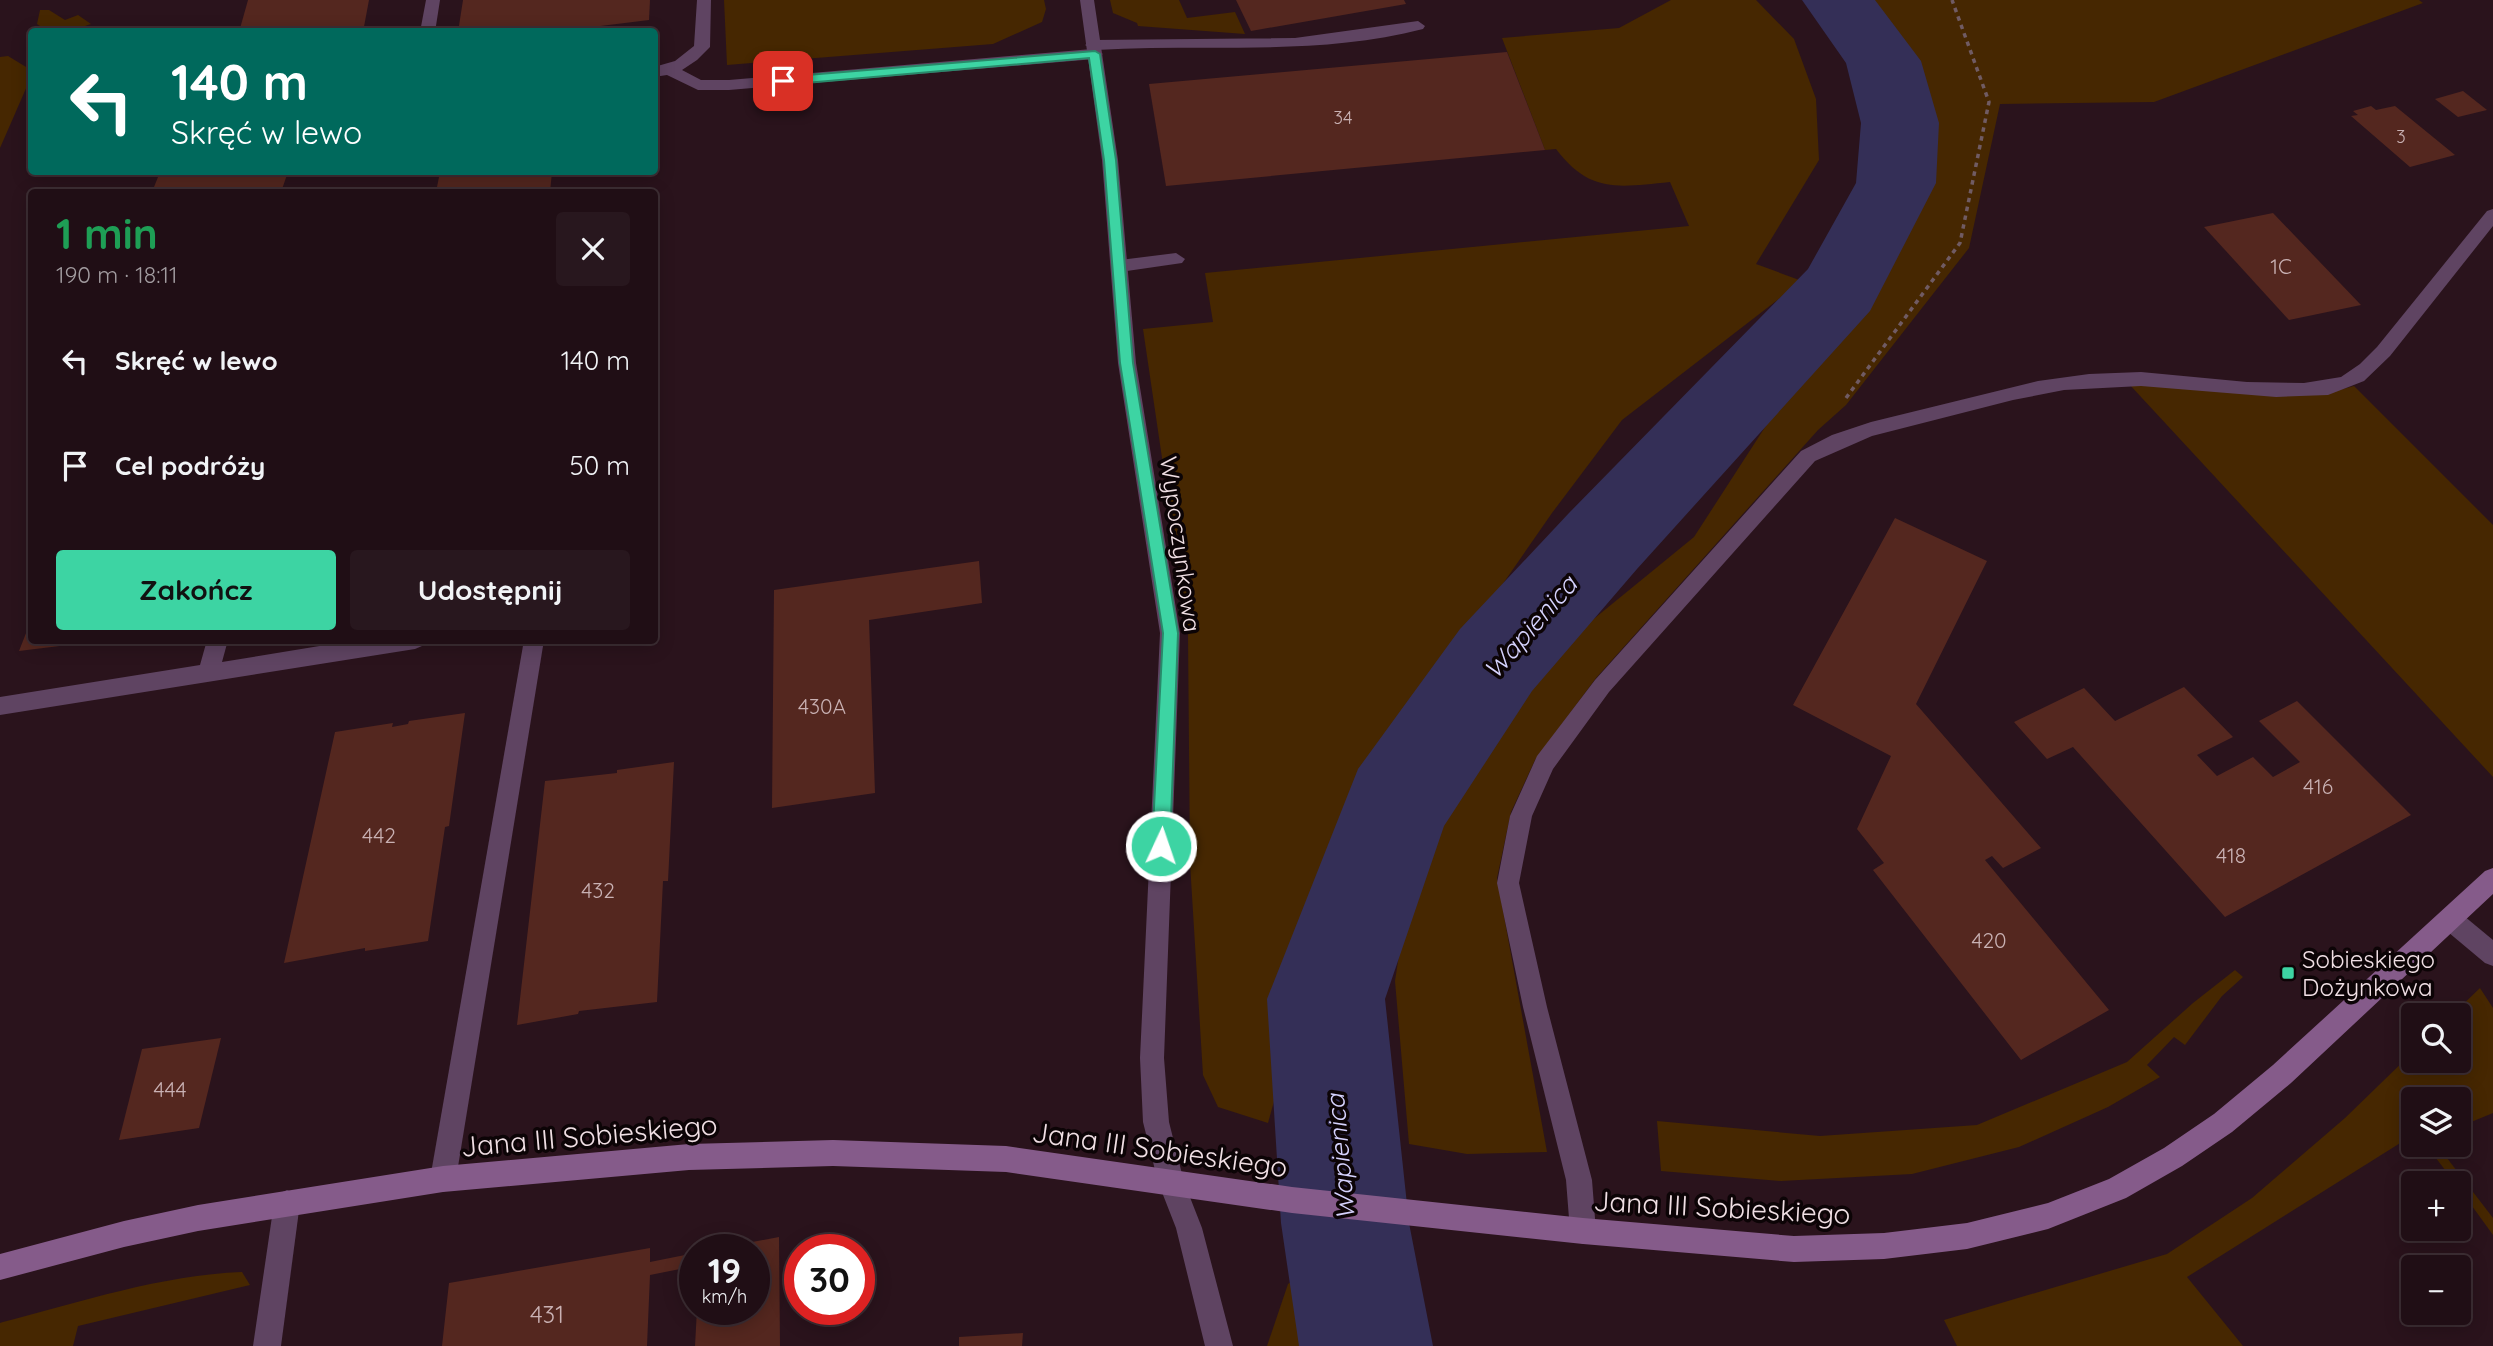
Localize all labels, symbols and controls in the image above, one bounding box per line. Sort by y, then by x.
text: 140 m [171,51,308,112]
pin [753,51,813,111]
icon: left [56,56,147,147]
icon: arrive [764,62,802,100]
house number: 34 [1334,106,1352,129]
text: Skręć w lewo [171,112,362,152]
house number: 3 [2396,125,2406,148]
text: 1 min [56,207,158,260]
button: close [556,212,630,286]
house number: 1C [2270,253,2292,279]
text: 190 m · 18:11 [56,260,178,289]
icon: left [56,342,94,380]
text: Skręć w lewo [115,344,278,377]
text: 140 m [561,344,630,377]
icon: arrive [56,447,94,485]
text: Cel podróży [115,449,265,482]
text: 50 m [570,449,630,482]
street label: Wypoczynkowa [1154,454,1208,634]
button: Zakończ [56,550,336,630]
button: Udostępnij [350,550,630,630]
water label: Wapienica [1476,568,1585,686]
house number: 430A [798,693,846,719]
house number: 416 [2303,773,2333,799]
position arrow [1124,809,1198,883]
house number: 442 [362,822,396,848]
house number: 418 [2216,842,2246,868]
house number: 432 [581,877,615,903]
house number: 420 [1971,927,2007,953]
place label: Sobieskiego Dożynkowa [2302,944,2435,1002]
marker: Sobieskiego Dożynkowa [2280,965,2296,981]
map controls [2401,1003,2471,1325]
button: search [2401,1003,2471,1073]
house number: 444 [153,1076,187,1102]
button: layers [2401,1087,2471,1157]
water label: Wapienica [1318,1091,1362,1221]
street label: Jana III Sobieskiego [459,1106,719,1164]
street label: Jana III Sobieskiego [1030,1114,1290,1184]
button: + [2401,1171,2471,1241]
street label: Jana III Sobieskiego [1593,1183,1851,1231]
speed limit sign: 30 [784,1234,875,1325]
text: 19 [708,1248,741,1292]
button: − [2401,1255,2471,1325]
text: km/h [702,1285,747,1308]
house number: 431 [530,1299,564,1329]

